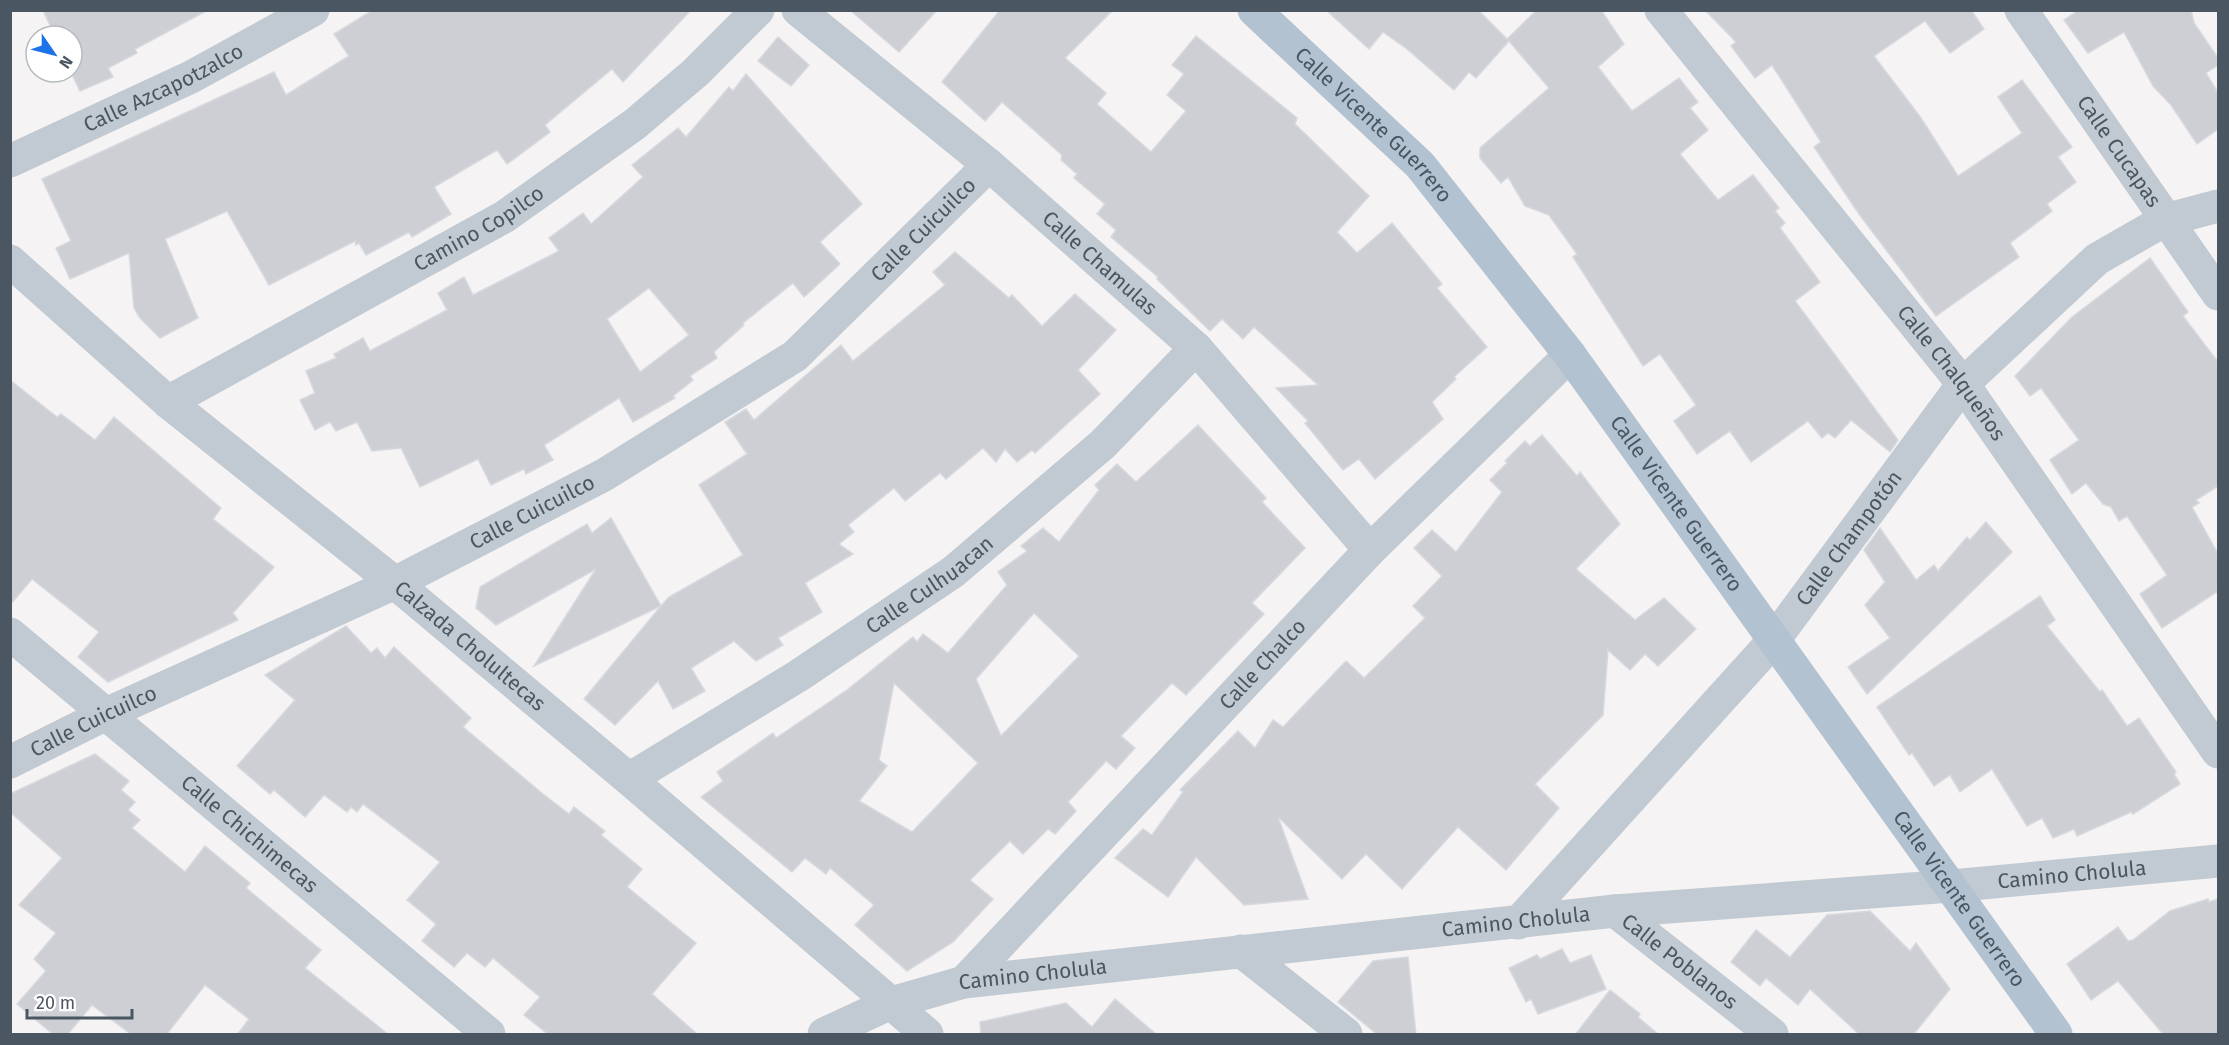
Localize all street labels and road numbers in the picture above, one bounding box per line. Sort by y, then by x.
street label: Calle Azcapotzalco [79,38,248,138]
street label: Calle Vicente Guerrero [1289,42,1458,208]
street label: Calle Cucapas [2071,90,2167,212]
street label: Calle Cuicuilco [865,172,981,287]
street label: Camino Copilco [409,180,549,277]
street label: Calle Chamulas [1037,205,1163,321]
street label: Calle Chalqueños [1892,300,2012,446]
street label: Calle Vicente Guerrero [1604,410,1748,597]
street label: Calle Champotón [1791,465,1908,611]
street label: Calle Cuicuilco [465,469,599,555]
street label: Calle Culhuacan [861,530,999,640]
street label: Calzada Cholultecas [389,575,551,717]
street label: Calle Chalco [1214,613,1311,715]
street label: Calle Cuicuilco [26,680,161,763]
street label: Calle Chichimecas [176,769,323,899]
street label: Calle Vicente Guerrero [1887,805,2031,992]
street label: Camino Cholula [1996,855,2147,895]
street label: Camino Cholula [1440,901,1591,943]
street label: Calle Poblanos [1616,908,1743,1015]
street label: Camino Cholula [957,953,1108,996]

